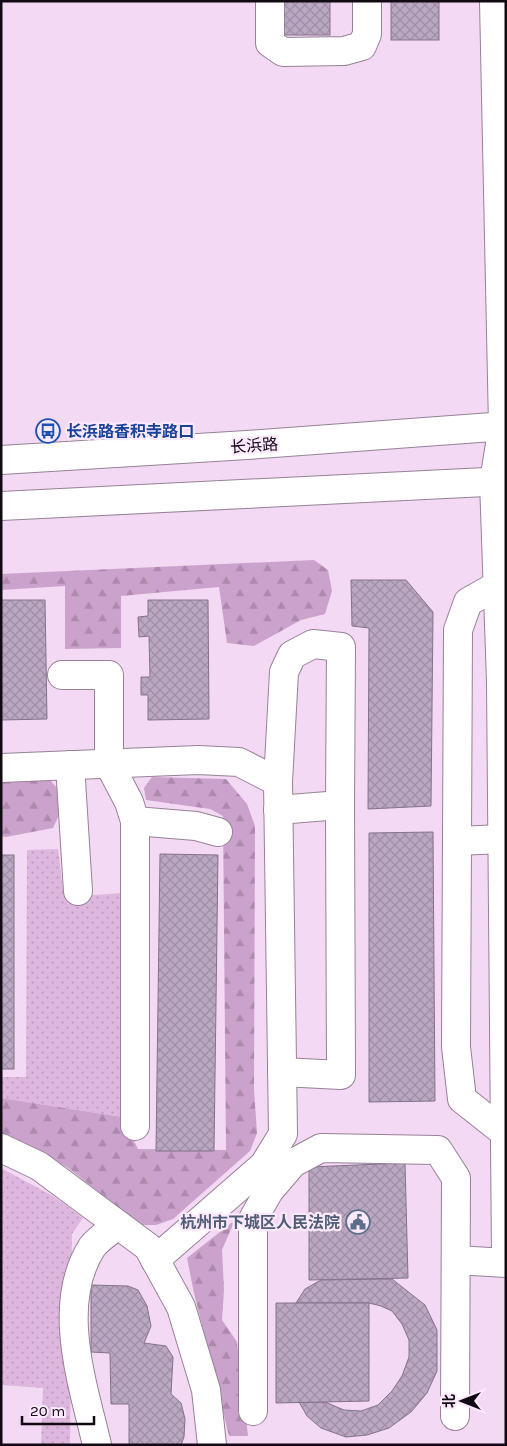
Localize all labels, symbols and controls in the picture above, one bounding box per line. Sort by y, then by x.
bus stop icon: 长浜路香积寺路口 [35,418,61,444]
place label: 长浜路香积寺路口 [66,422,194,441]
street label: 长浜路 [229,434,279,457]
public building icon: 杭州市下城区人民法院 [345,1209,371,1235]
place label: 杭州市下城区人民法院 [180,1213,340,1232]
north arrow [437,1376,487,1426]
scale bar [22,1394,95,1426]
text: 北 [441,1394,458,1408]
text: 20 m [30,1402,65,1420]

